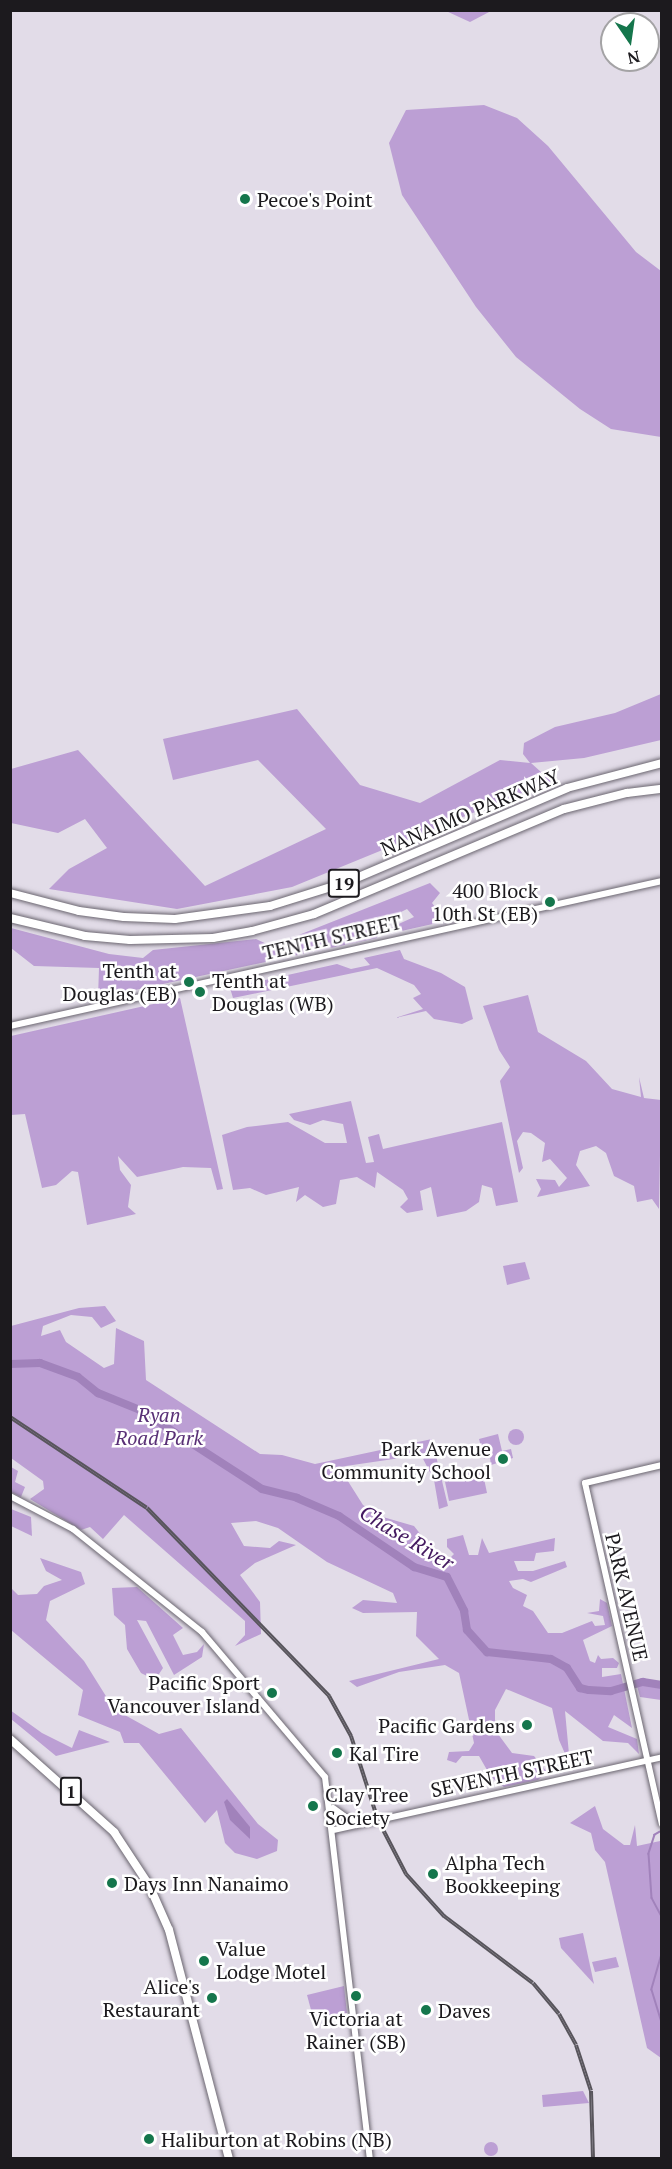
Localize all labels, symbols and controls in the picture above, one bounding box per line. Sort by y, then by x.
north arrow [600,12,660,72]
text: N [625,46,642,70]
place label: Pecoe's Point [257,187,373,211]
marker: Pecoe's Point [238,192,252,206]
street label: NANAIMO PARKWAY [377,763,563,861]
road number: 19 [328,868,360,898]
place label: 400 Block 10th St (EB) [432,879,538,926]
marker: 400 Block 10th St (EB) [543,895,557,909]
street label: TENTH STREET [260,909,404,965]
place label: Tenth at Douglas (EB) [62,958,177,1005]
place label: Tenth at Douglas (WB) [212,969,334,1016]
marker: Tenth at Douglas (EB) [182,975,196,989]
marker: Tenth at Douglas (WB) [193,985,207,999]
park label: Ryan Road Park [115,1403,203,1450]
place label: Park Avenue Community School [321,1436,491,1483]
marker: Park Avenue Community School [496,1452,510,1466]
water label: Chase River [355,1499,459,1575]
street label: PARK AVENUE [601,1530,653,1664]
place label: Pacific Sport Vancouver Island [107,1670,260,1717]
marker: Pacific Sport Vancouver Island [265,1686,279,1700]
place label: Pacific Gardens [378,1713,515,1737]
marker: Pacific Gardens [520,1718,534,1732]
place label: Kal Tire [349,1741,419,1765]
street label: SEVENTH STREET [429,1744,595,1802]
marker: Kal Tire [330,1746,344,1760]
road number: 1 [59,1776,83,1806]
place label: Clay Tree Society [325,1782,409,1829]
marker: Clay Tree Society [306,1799,320,1813]
place label: Alpha Tech Bookkeeping [445,1850,560,1897]
marker: Alpha Tech Bookkeeping [426,1867,440,1881]
place label: Days Inn Nanaimo [124,1871,289,1895]
marker: Days Inn Nanaimo [105,1876,119,1890]
place label: Value Lodge Motel [216,1937,326,1984]
marker: Value Lodge Motel [197,1954,211,1968]
place label: Alice's Restaurant [103,1974,200,2021]
marker: Victoria at Rainer (SB) [349,1989,363,2003]
marker: Alice's Restaurant [205,1991,219,2005]
place label: Daves [438,1998,491,2022]
marker: Daves [419,2003,433,2017]
place label: Victoria at Rainer (SB) [306,2006,406,2053]
place label: Haliburton at Robins (NB) [161,2127,392,2151]
marker: Haliburton at Robins (NB) [142,2132,156,2146]

